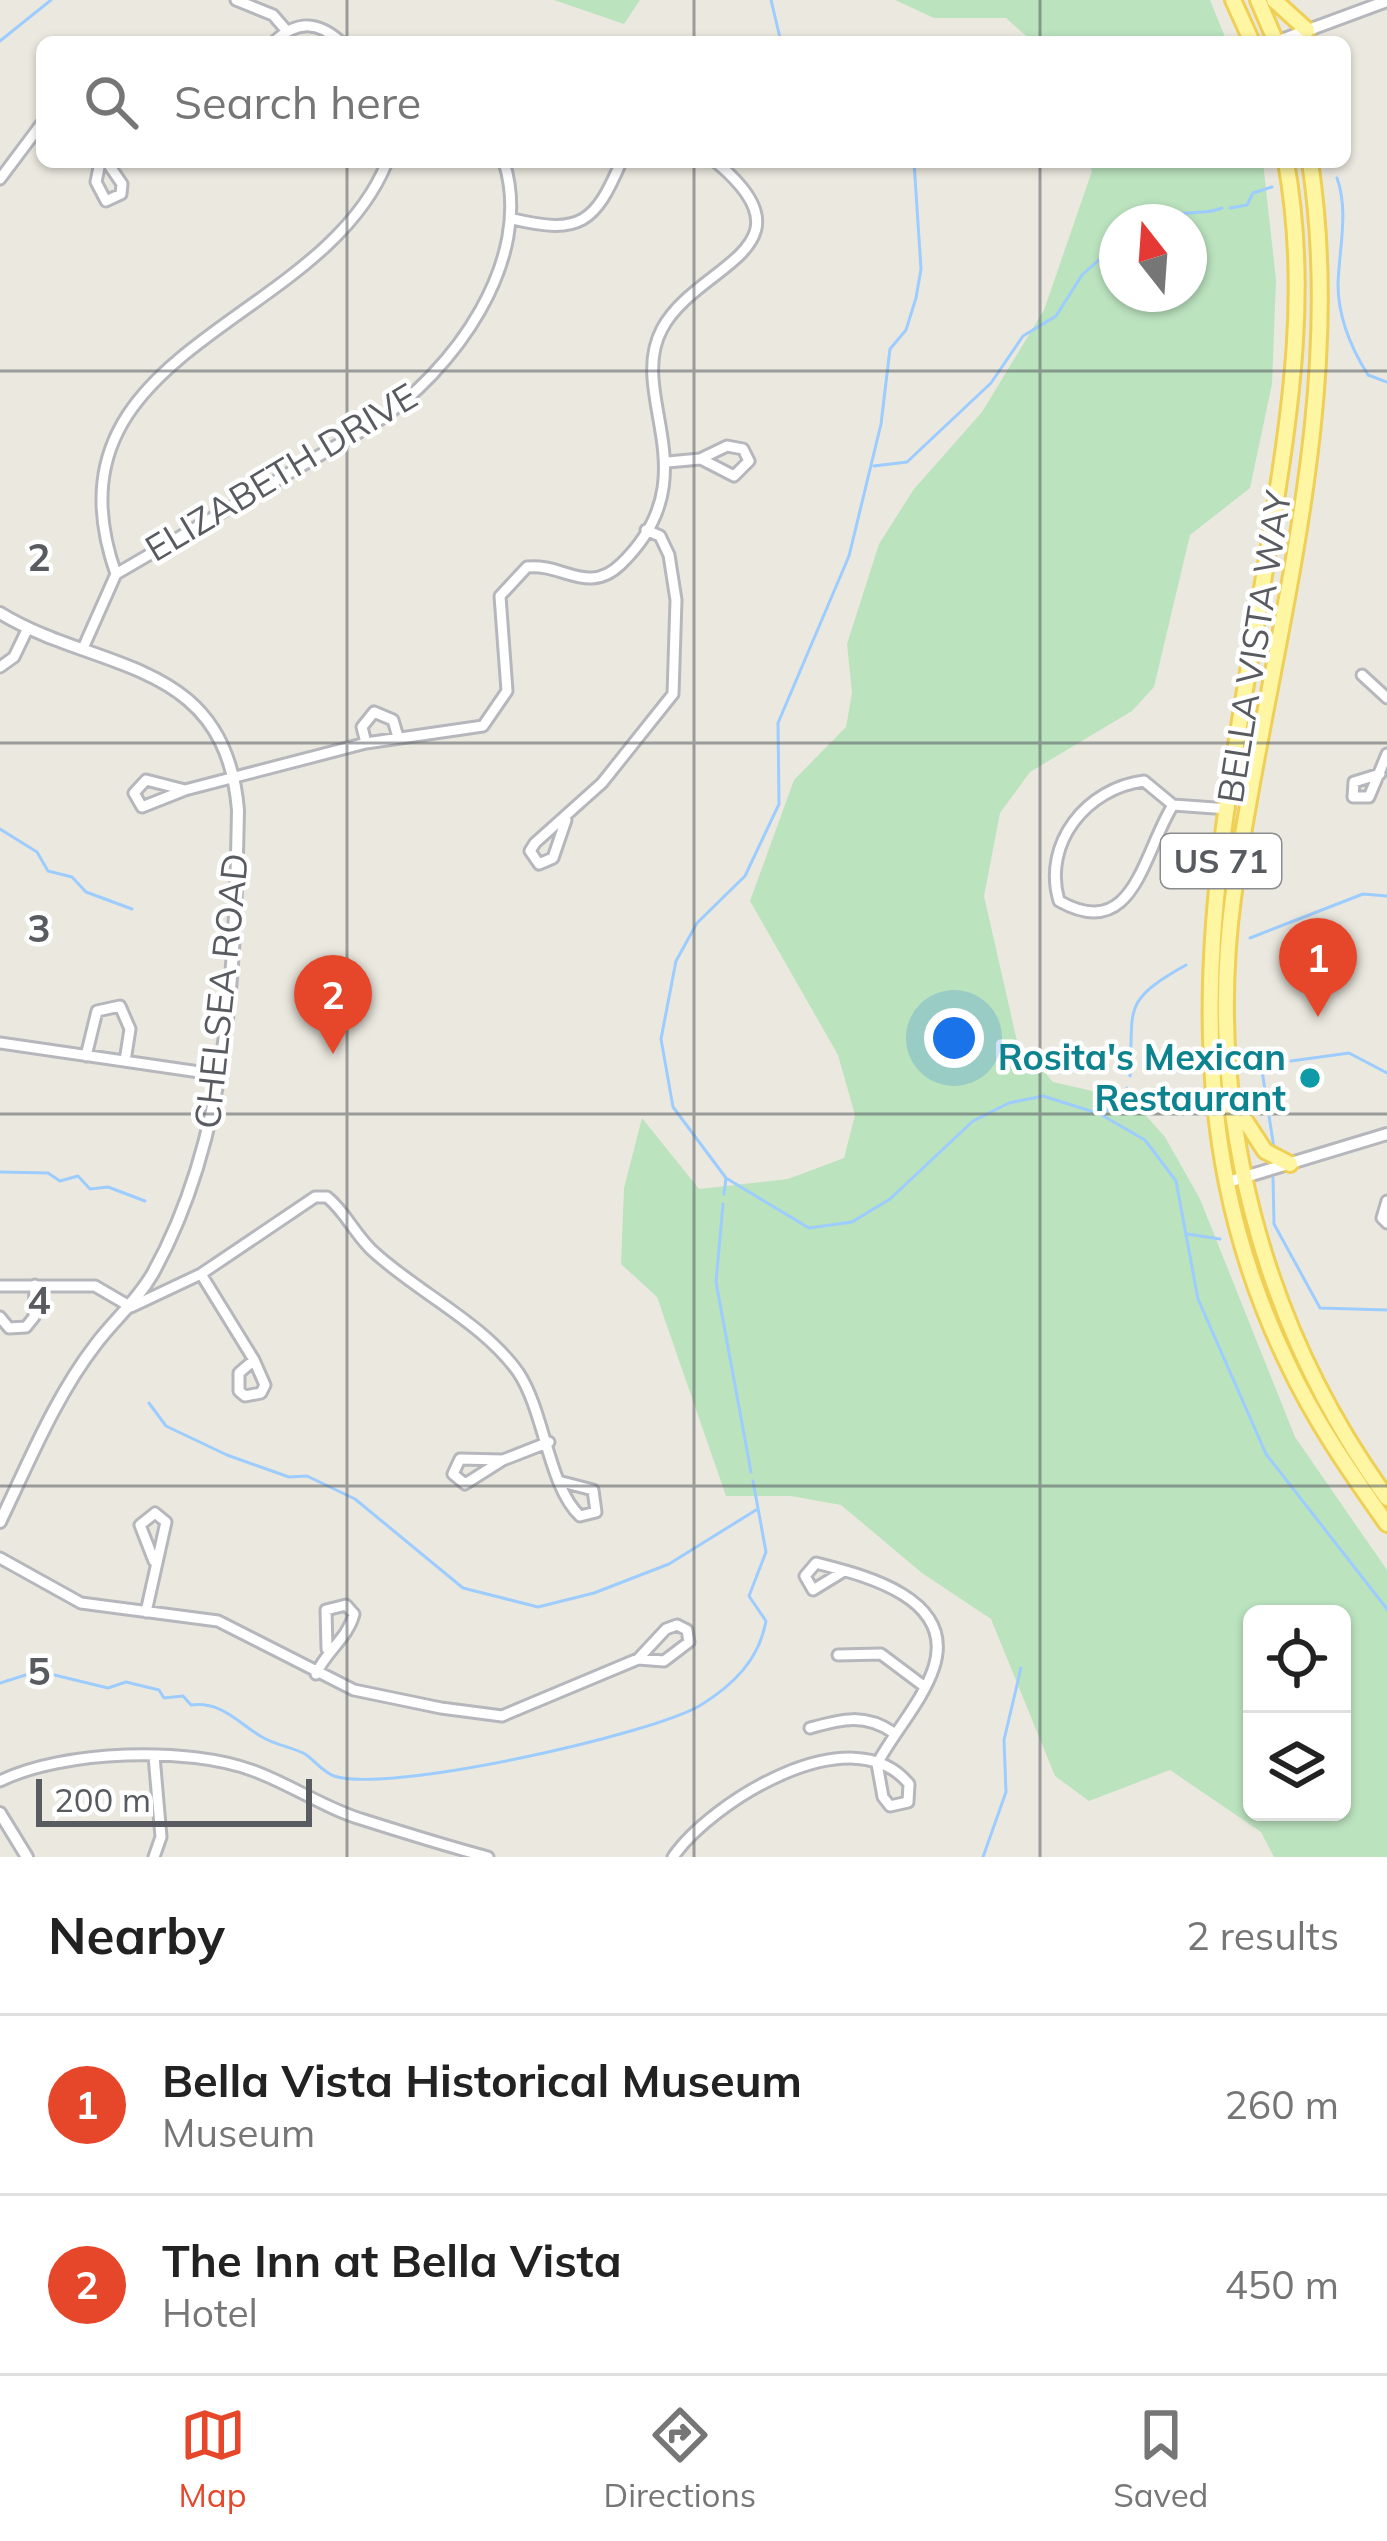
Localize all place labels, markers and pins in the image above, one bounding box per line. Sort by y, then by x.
pin: 1 [1279,918,1357,1017]
pin: 2 [294,955,372,1054]
place label: Rosita's Mexican Restaurant [998,1034,1286,1120]
marker: Rosita's Mexican Restaurant [1297,1065,1323,1091]

